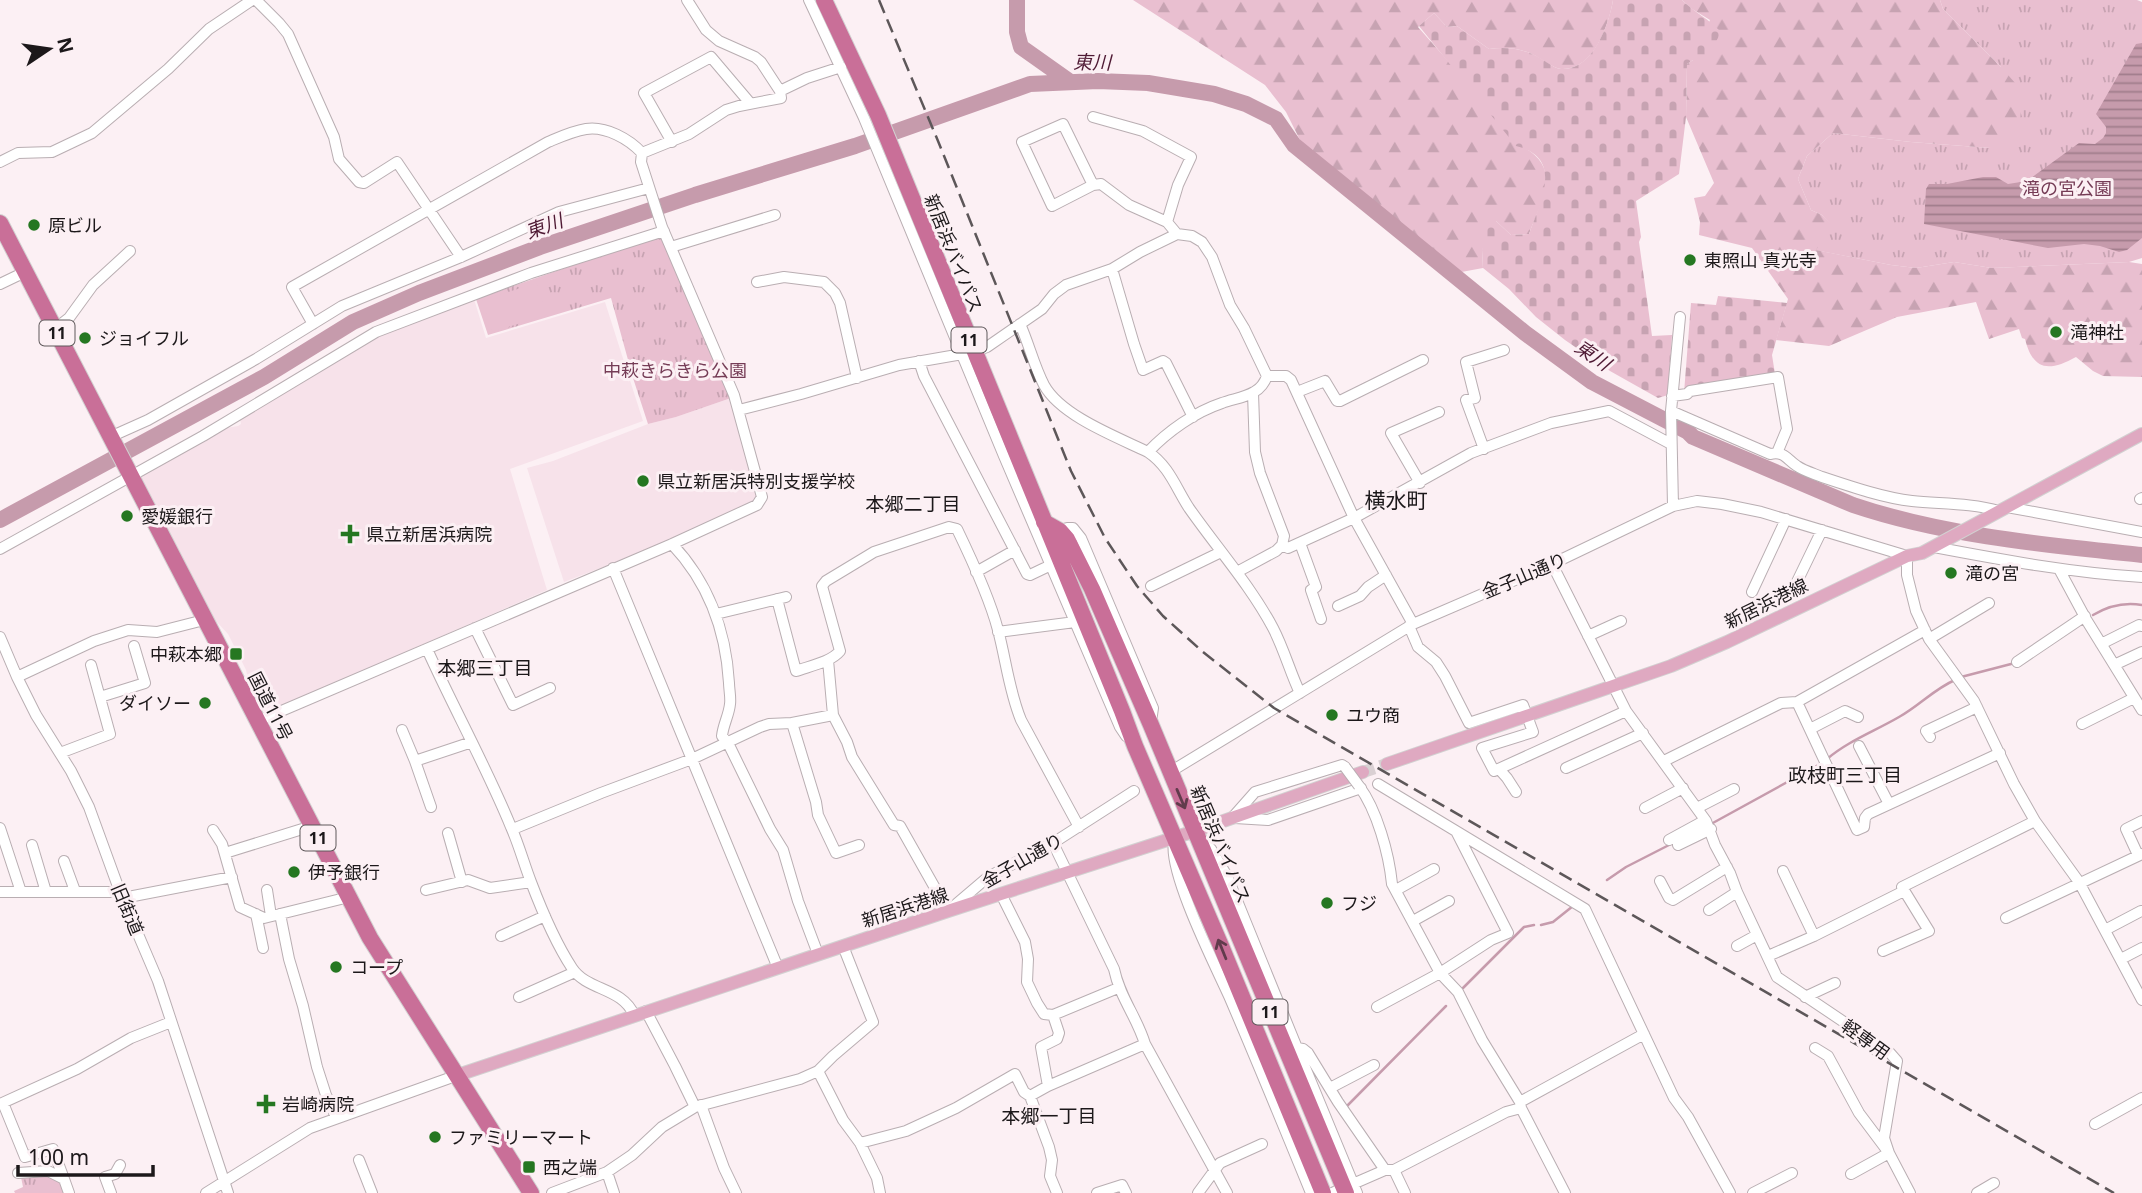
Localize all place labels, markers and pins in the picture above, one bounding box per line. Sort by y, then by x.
place label: 原ビル [48,213,102,237]
marker: 原ビル [26,217,42,233]
place label: 東照山 真光寺 [1704,248,1817,272]
marker: 東照山 真光寺 [1682,252,1698,268]
place label: 滝神社 [2070,320,2124,344]
marker: 滝神社 [2048,324,2064,340]
place label: ジョイフル [99,326,189,350]
marker: ジョイフル [77,330,93,346]
place label: 県立新居浜特別支援学校 [657,469,855,493]
marker: 県立新居浜特別支援学校 [635,473,651,489]
place label: 愛媛銀行 [141,504,213,528]
marker: 愛媛銀行 [119,508,135,524]
place label: 県立新居浜病院 [366,522,492,546]
marker: 県立新居浜病院 [340,524,360,544]
place label: 滝の宮 [1965,561,2019,585]
marker: 滝の宮 [1943,565,1959,581]
place label: 中萩本郷 [150,642,222,666]
marker: 中萩本郷 [228,646,244,662]
place label: ダイソー [119,691,191,715]
marker: ダイソー [197,695,213,711]
place label: ユウ商 [1346,703,1400,727]
marker: ユウ商 [1324,707,1340,723]
place label: 伊予銀行 [308,860,380,884]
marker: 伊予銀行 [286,864,302,880]
place label: フジ [1341,891,1377,915]
marker: フジ [1319,895,1335,911]
place label: コープ [350,955,403,979]
marker: コープ [328,959,344,975]
place label: 岩崎病院 [282,1092,354,1116]
marker: 岩崎病院 [256,1094,276,1114]
place label: ファミリーマート [449,1125,593,1149]
marker: ファミリーマート [427,1129,443,1145]
place label: 西之端 [543,1155,597,1179]
marker: 西之端 [521,1159,537,1175]

